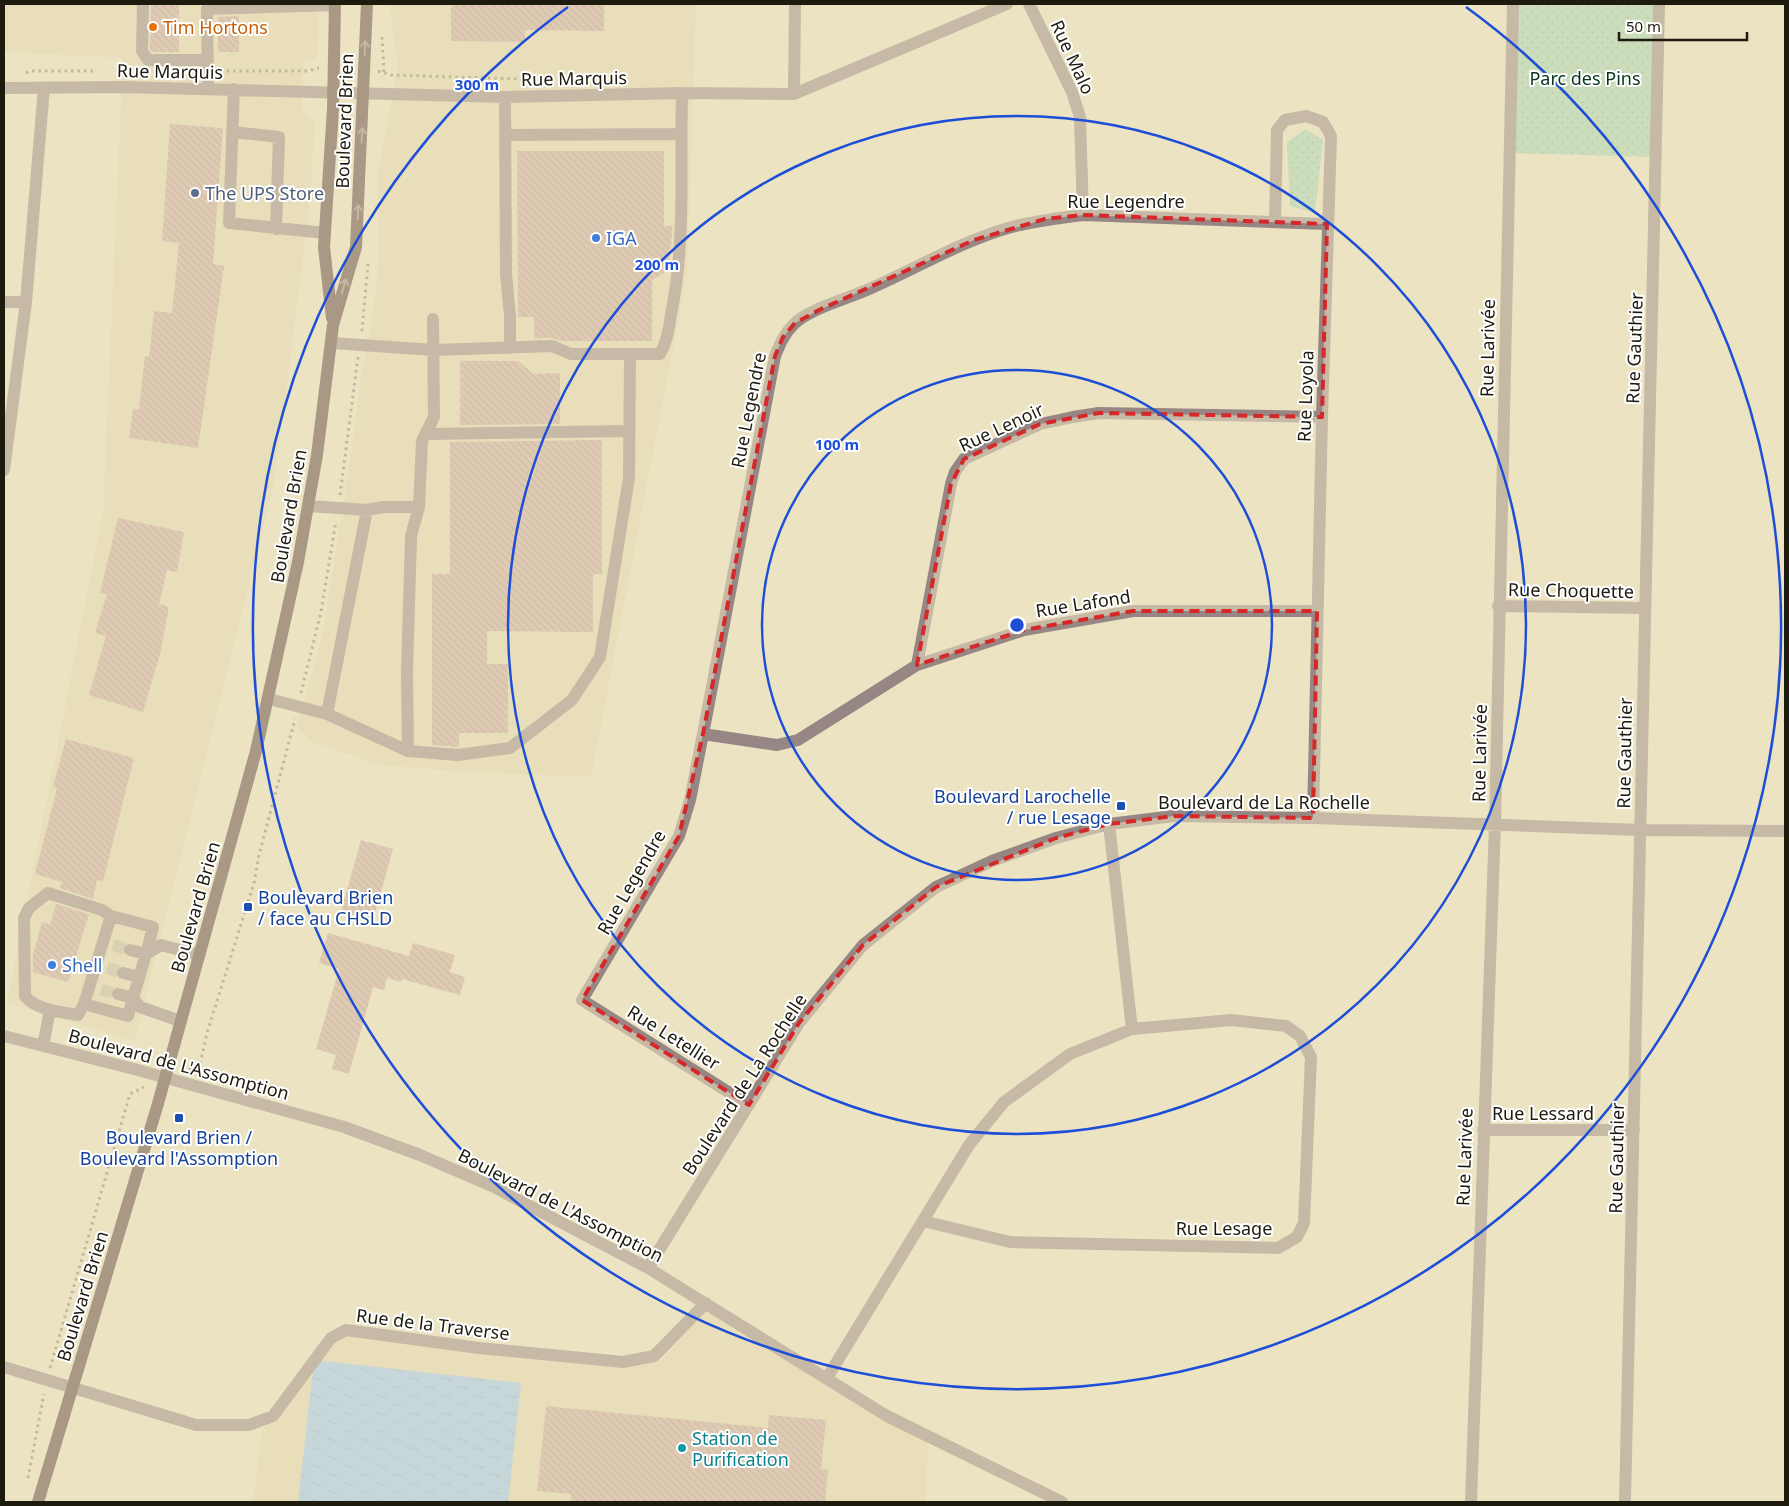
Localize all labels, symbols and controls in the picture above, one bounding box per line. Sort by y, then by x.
scale bar [1619,10,1746,42]
place label: Tim Hortons [163,15,268,39]
street label: Rue Malo [1045,16,1101,98]
text: 50 m [1626,16,1661,36]
marker: Tim Hortons [147,21,159,33]
one-way arrow [360,41,369,57]
street label: Boulevard Brien [330,53,358,189]
street label: Rue Marquis [117,58,223,84]
street label: Rue Marquis [521,65,627,91]
park label: Parc des Pins [1529,66,1641,90]
text: 300 m [455,74,499,94]
one-way arrow [357,127,366,143]
place label: The UPS Store [205,181,324,205]
marker: The UPS Store [189,187,201,199]
street label: Rue Legendre [1067,189,1185,213]
one-way arrow [353,204,362,220]
place label: IGA [606,226,637,250]
marker: IGA [590,232,602,244]
text: 200 m [635,254,679,274]
one-way arrow [340,279,350,295]
street label: Rue Gauthier [1620,291,1648,404]
street label: Rue Larivée [1474,299,1500,397]
street label: Rue Legendre [725,350,771,470]
street label: Rue Loyola [1291,350,1319,442]
street label: Rue Lenoir [955,397,1048,457]
text: 100 m [815,434,859,454]
street label: Boulevard Brien [264,447,312,585]
street label: Rue Choquette [1508,577,1634,603]
street label: Rue Lafond [1034,584,1132,622]
centre of rings [1008,616,1026,634]
street label: Rue Gauthier [1611,697,1637,809]
street label: Rue Larivée [1466,704,1492,802]
place label: Boulevard Larochelle / rue Lesage [934,784,1111,829]
street label: Boulevard de La Rochelle [1158,790,1370,814]
marker: Boulevard Larochelle / rue Lesage [1115,800,1127,812]
street label: Rue Legendre [591,825,671,939]
street label: Boulevard Brien [165,839,225,975]
place label: Boulevard Brien / face au CHSLD [258,885,393,930]
marker: Boulevard Brien / face au CHSLD [242,901,254,913]
place label: Shell [62,953,102,977]
marker: Shell [46,959,58,971]
street label: Boulevard de La Rochelle [676,989,812,1179]
street label: Rue Letellier [623,999,725,1075]
street label: Boulevard de L'Assomption [66,1023,292,1105]
street label: Rue Lessard [1492,1101,1594,1125]
street label: Rue Gauthier [1603,1102,1629,1214]
street label: Rue Larivée [1450,1108,1478,1206]
marker: Boulevard Brien / Boulevard l'Assomption [173,1112,185,1124]
place label: Boulevard Brien / Boulevard l'Assomption [80,1125,278,1170]
street label: Boulevard de L'Assomption [454,1143,668,1267]
street label: Rue Lesage [1176,1216,1272,1240]
street label: Boulevard Brien [51,1228,113,1364]
street label: Rue de la Traverse [355,1303,511,1345]
place label: Station de Purification [692,1426,789,1471]
marker: Station de Purification [676,1442,688,1454]

